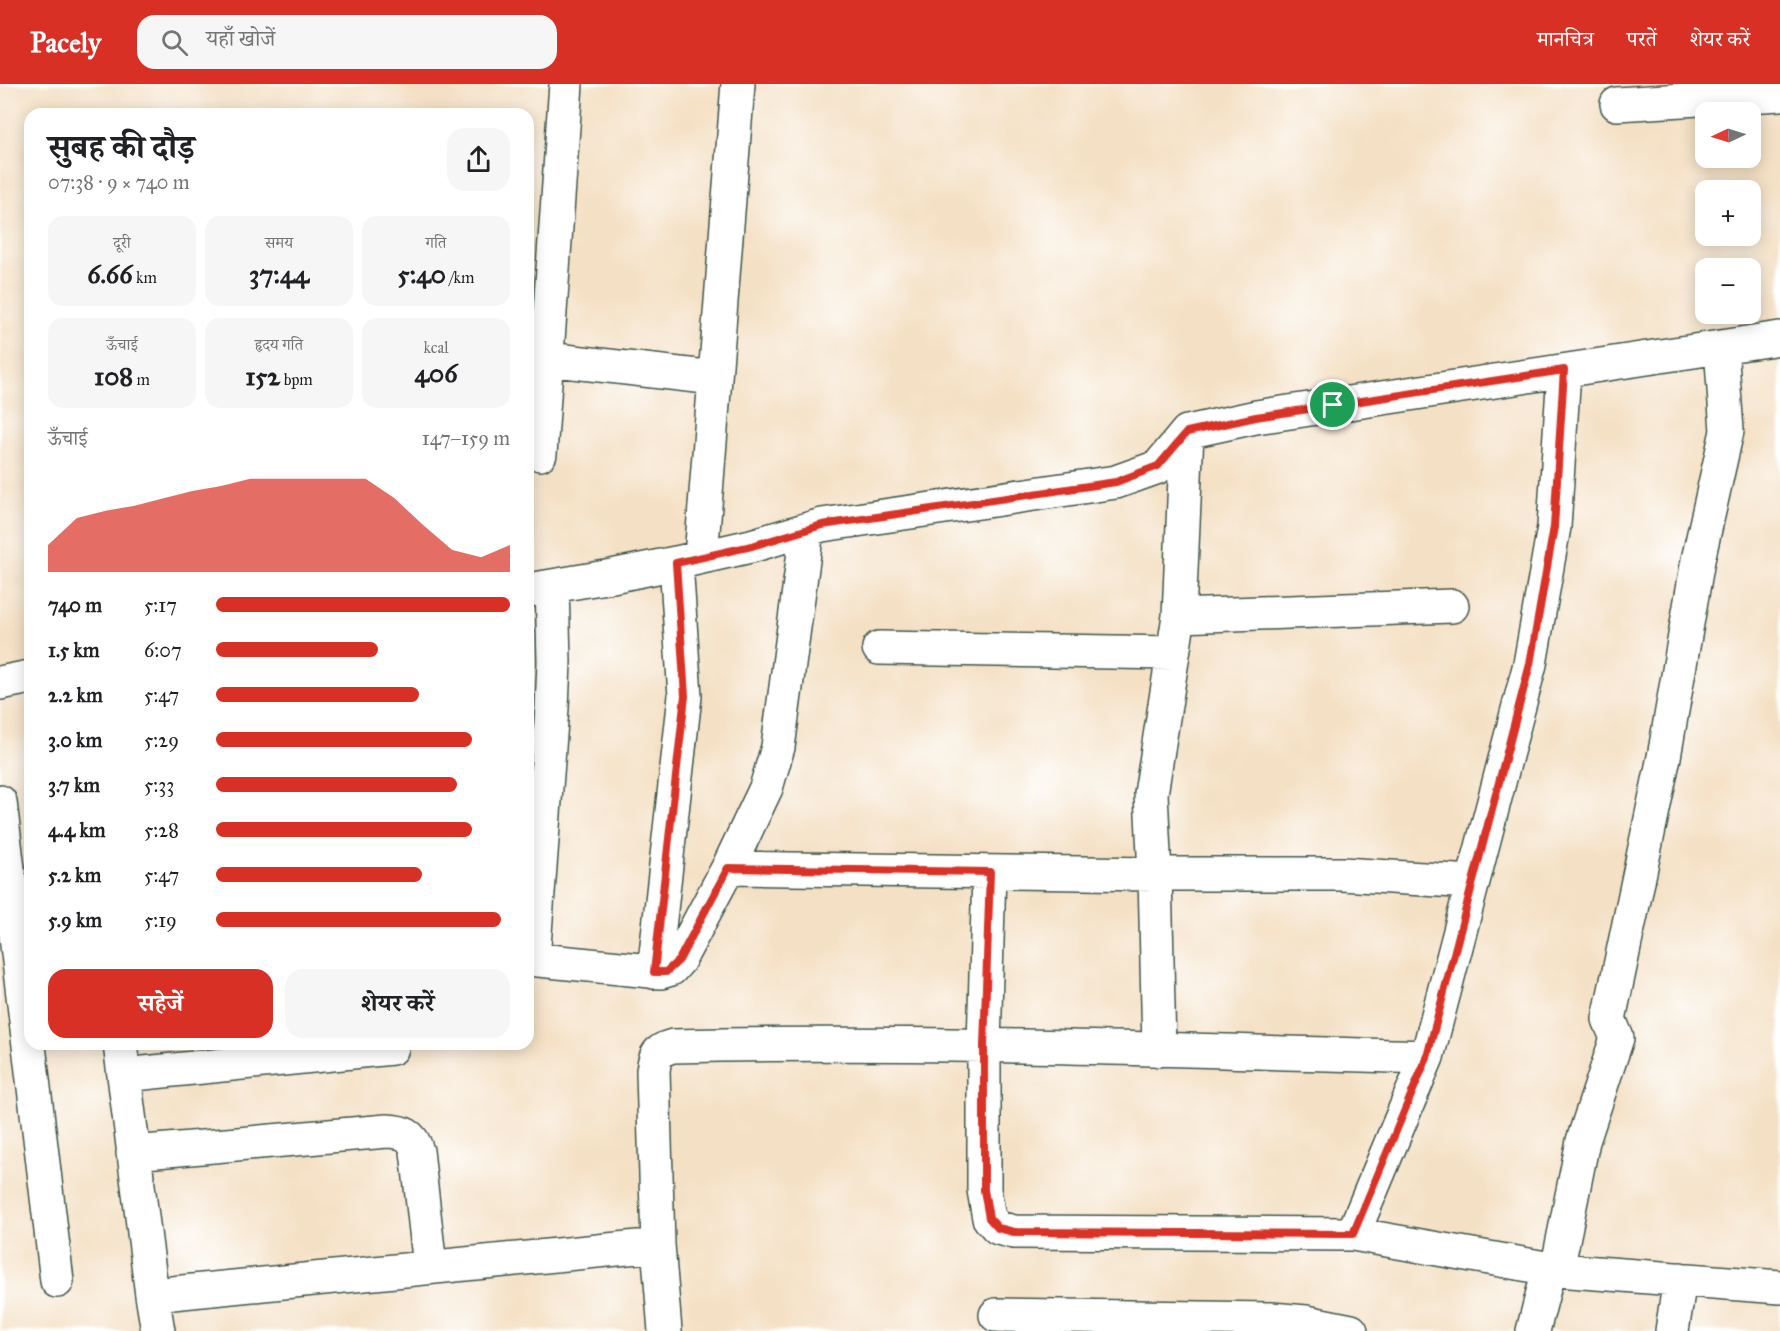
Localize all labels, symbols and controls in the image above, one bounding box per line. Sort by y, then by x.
search box [137,15,557,69]
text: Pacely [30,25,101,60]
text: यहाँ खोजें [206,25,275,52]
icon: search [158,26,191,59]
text: मानचित्र [1537,26,1594,52]
text: परतें [1627,26,1657,52]
text: शेयर करें [1690,26,1750,52]
north arrow [1695,102,1761,168]
map controls [1695,102,1761,324]
text: सुबह की दौड़ [48,127,195,167]
button: share [447,128,510,191]
text: 07:38 · 9 × 740 m [48,170,190,194]
button: + [1695,180,1761,246]
text: दूरी [113,233,131,252]
text: समय [265,233,293,252]
text: गति [426,233,446,252]
text: 6.66 [87,258,133,290]
text: 37:44 [249,258,309,290]
text: 5:40 [398,258,446,290]
button: − [1695,258,1761,324]
text: km [133,268,157,287]
text: /km [446,268,474,287]
text: ऊँचाई [106,335,138,354]
text: हृदय गति [255,335,303,354]
text: kcal [423,338,449,357]
text: 406 [415,357,457,389]
text: 108 [94,360,133,392]
text: 152 [245,360,280,392]
text: m [133,370,150,389]
text: bpm [280,370,313,389]
pin [1307,379,1358,430]
icon: arrive [1316,388,1349,421]
text: ऊँचाई [48,426,87,450]
text: 147–159 m [422,426,510,450]
text: 740 m [48,593,102,617]
text: 5:17 [144,593,177,617]
text: 1.5 km [48,638,99,662]
text: 6:07 [144,638,182,662]
text: 2.2 km [48,683,103,707]
text: 5:47 [144,683,179,707]
text: 3.0 km [48,728,102,752]
text: 5:29 [144,728,179,752]
text: 3.7 km [48,773,100,797]
text: 5:33 [144,773,174,797]
text: 4.4 km [48,818,106,842]
text: 5:28 [144,818,179,842]
text: 5.2 km [48,863,101,887]
text: 5:47 [144,863,179,887]
text: 5.9 km [48,908,102,932]
text: 5:19 [144,908,177,932]
button: सहेजें [48,969,273,1038]
button: शेयर करें [285,969,510,1038]

